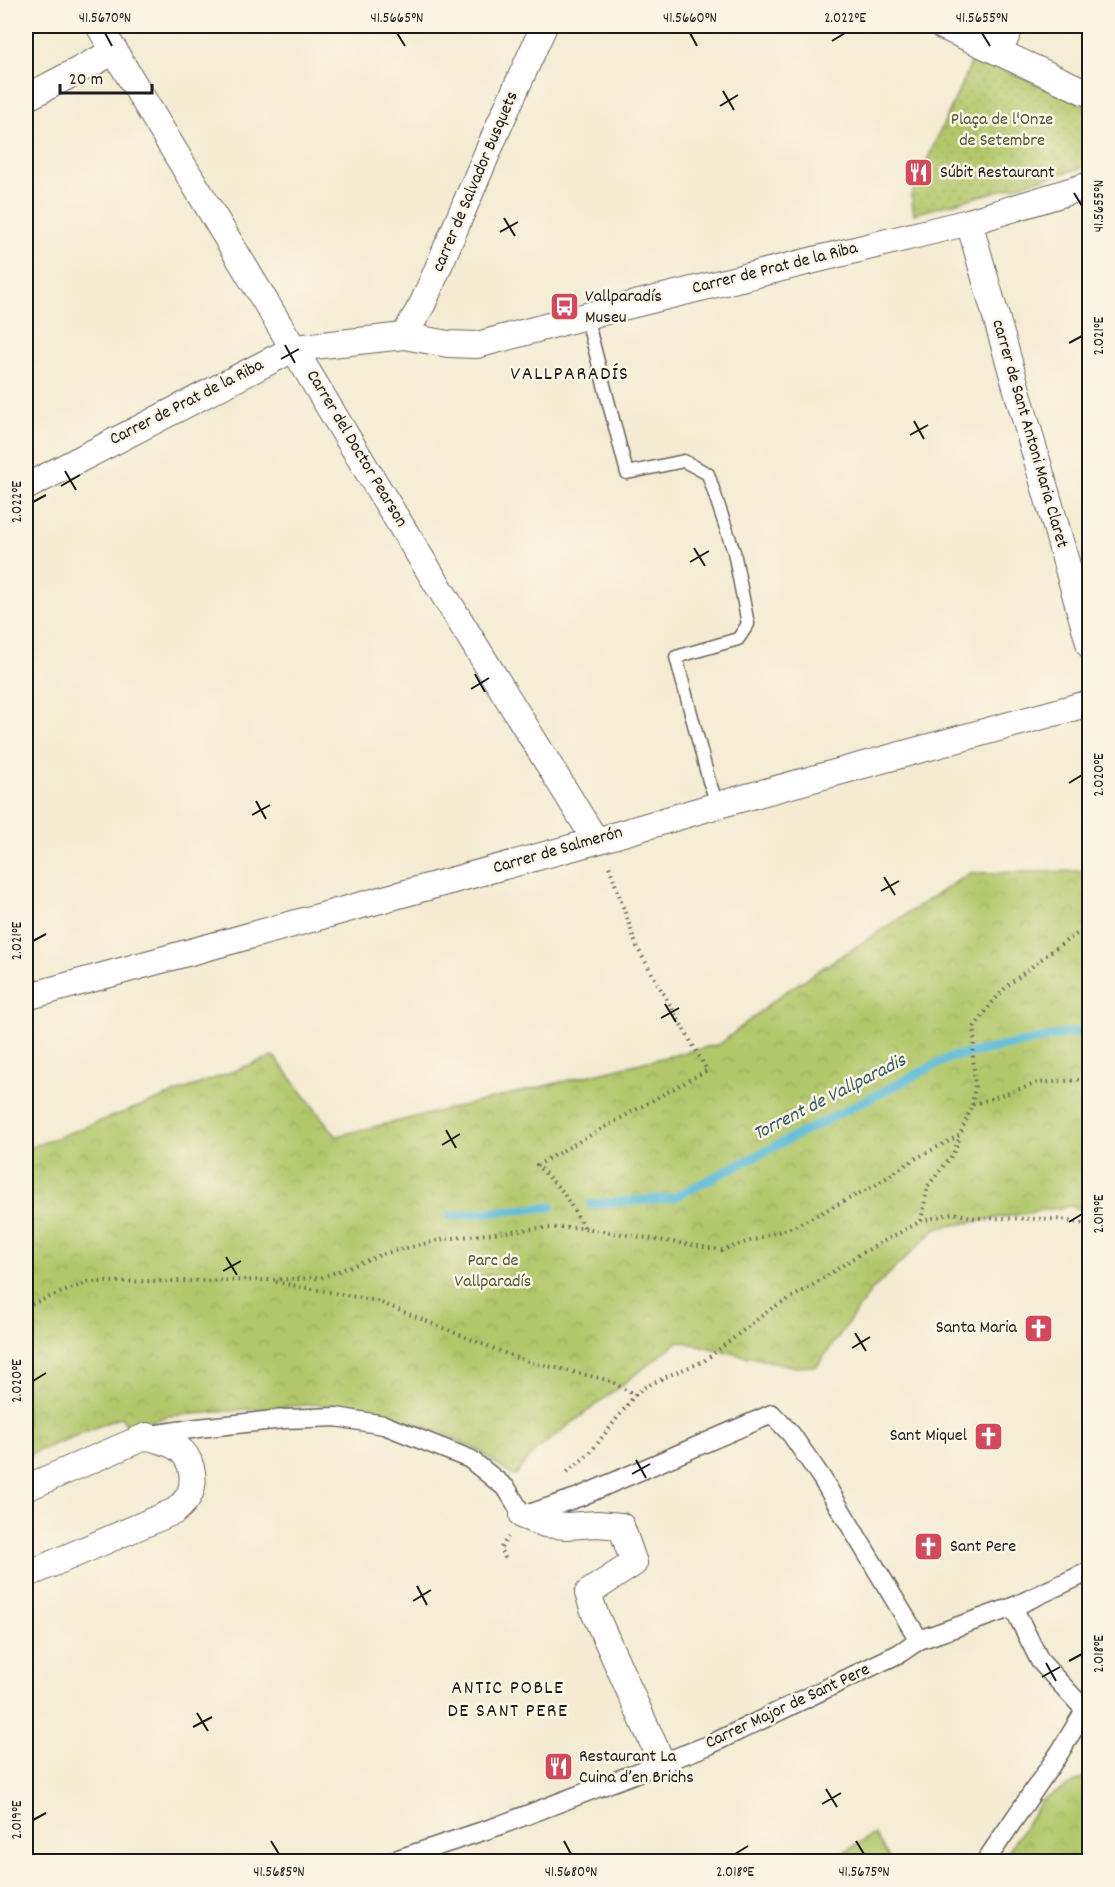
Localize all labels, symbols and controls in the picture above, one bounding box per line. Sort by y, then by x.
text: 41.5670°N [79,8,131,30]
text: 41.5665°N [371,8,423,30]
text: 41.5660°N [663,8,717,30]
text: 2.022°E [824,8,866,30]
text: 41.5655°N [956,8,1008,30]
scale bar [60,57,152,95]
text: 20 m [69,68,103,93]
street label: carrer de Salvador Busquets [427,88,525,276]
park label: Plaça de l'Onze de Setembre [951,108,1053,154]
restaurant icon: Súbit Restaurant [903,157,935,189]
place label: Súbit Restaurant [940,161,1055,186]
text: 41.5655°N [1089,180,1111,232]
street label: Carrer de Prat de la Riba [690,236,861,302]
place label: Vallparadís Museu [585,285,662,331]
bus stop icon: Vallparadís Museu [548,291,580,323]
text: 2.021°E [1089,316,1111,355]
street label: carrer de Sant Antoni Maria Claret [984,317,1074,552]
street label: Carrer de Prat de la Riba [106,353,269,453]
district label: VALLPARADÍS [511,361,629,389]
street label: Carrer del Doctor Pearson [299,366,413,532]
text: 2.022°E [7,481,29,523]
text: 2.020°E [1089,753,1111,797]
street label: Carrer de Salmerón [490,821,626,881]
text: 2.021°E [7,921,29,960]
water label: Torrent de Vallparadis [749,1047,912,1149]
text: 2.019°E [1089,1194,1111,1234]
park label: Parc de Vallparadís [455,1249,531,1295]
church icon: Santa Maria [1022,1312,1054,1344]
place label: Santa Maria [936,1316,1018,1341]
text: 2.020°E [7,1359,29,1403]
church icon: Sant Miquel [972,1420,1004,1452]
place label: Sant Miquel [890,1424,968,1449]
church icon: Sant Pere [913,1531,945,1563]
place label: Sant Pere [950,1535,1016,1560]
text: 2.018°E [1089,1635,1111,1673]
street label: Carrer Major de Sant Pere [702,1658,874,1756]
district label: ANTIC POBLE DE SANT PERE [447,1675,569,1726]
place label: Restaurant La Cuina d’en Brichs [579,1745,694,1791]
restaurant icon: Restaurant La Cuina d’en Brichs [542,1751,574,1783]
text: 2.019°E [7,1800,29,1840]
text: 41.5685°N [253,1862,305,1884]
text: 41.5680°N [545,1862,597,1884]
text: 2.018°E [716,1862,754,1884]
text: 41.5675°N [838,1862,890,1884]

